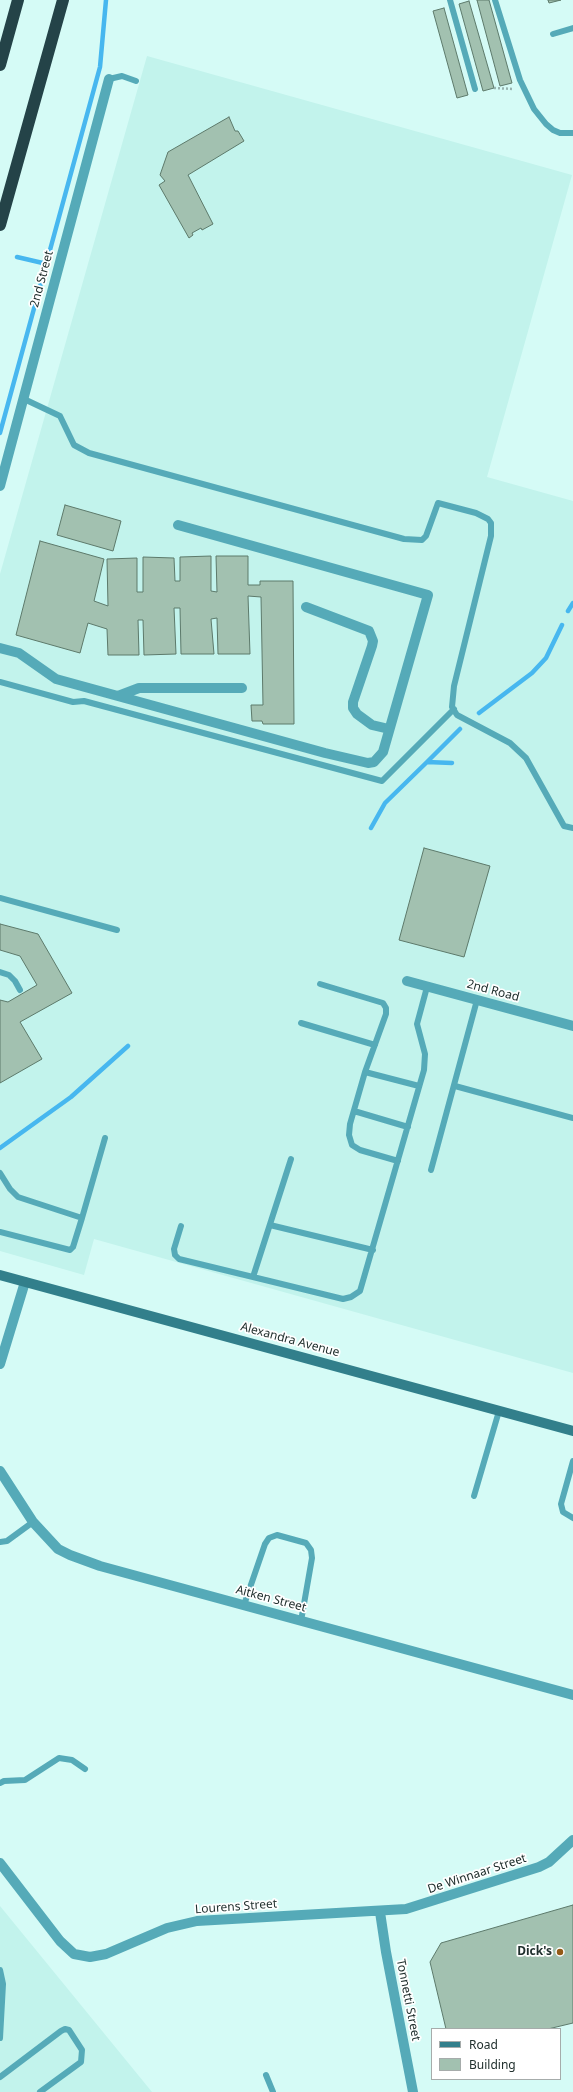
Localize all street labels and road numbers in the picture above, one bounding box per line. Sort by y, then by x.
street label: 2nd Street [28,249,56,309]
street label: 2nd Road [465,977,521,1005]
street label: Alexandra Avenue [239,1320,341,1360]
street label: Aitken Street [234,1583,308,1615]
street label: De Winnaar Street [426,1851,528,1897]
street label: Lourens Street [194,1897,278,1917]
street label: Tonnetti Street [393,1958,423,2042]

